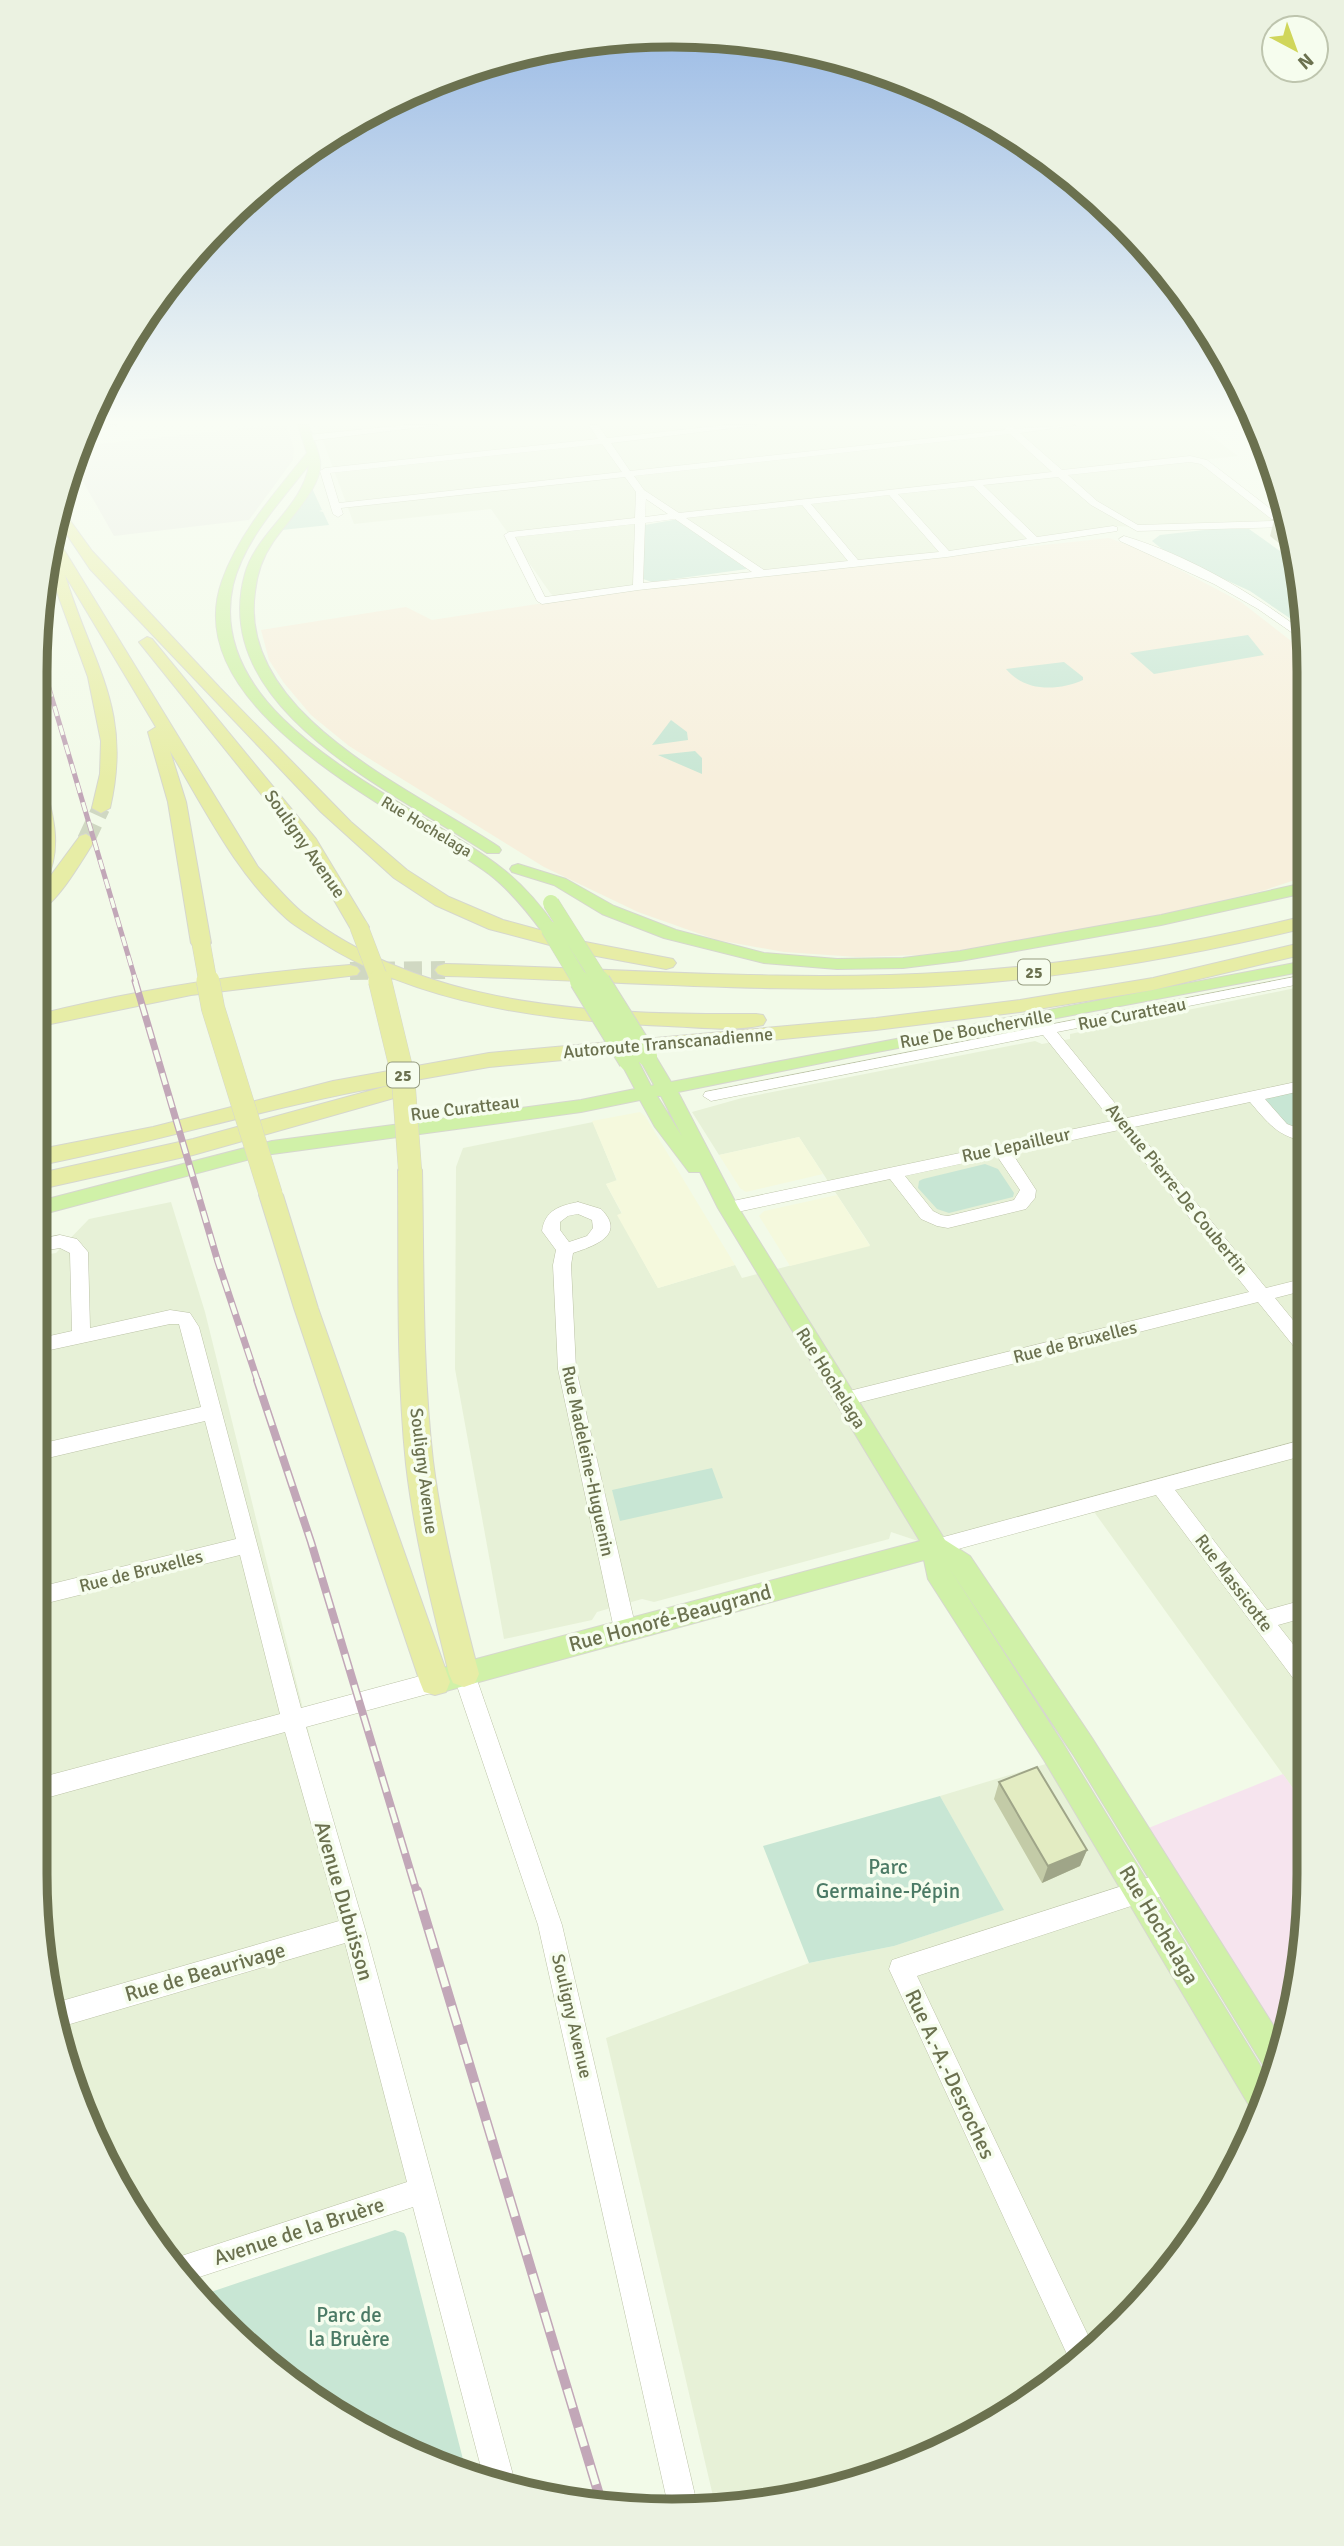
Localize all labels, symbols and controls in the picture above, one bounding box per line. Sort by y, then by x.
north arrow [1260,14,1330,84]
text: N [1293,48,1318,74]
street label: Souligny Avenue [260,786,350,902]
street label: Rue Hochelaga [378,792,475,862]
road number: 25 [1018,960,1050,984]
street label: Rue Curatteau [1076,993,1188,1035]
street label: Rue De Boucherville [898,1005,1054,1053]
street label: Autoroute Transcanadienne [562,1023,774,1063]
road number: 25 [387,1063,419,1088]
street label: Rue Curatteau [409,1090,521,1126]
street label: Avenue Pierre-De Coubertin [1101,1099,1253,1279]
street label: Rue Lepailleur [960,1123,1073,1167]
street label: Rue de Bruxelles [1011,1316,1139,1368]
street label: Rue Hochelaga [791,1323,871,1433]
street label: Rue Madeleine-Huguenin [557,1364,619,1558]
street label: Souligny Avenue [405,1407,443,1535]
street label: Rue Massicotte [1190,1530,1278,1636]
street label: Rue de Bruxelles [77,1545,205,1597]
street label: Rue Honoré-Beaugrand [566,1578,774,1658]
street label: Avenue Dubuisson [309,1818,379,1984]
park label: Parc Germaine-Pépin [816,1854,960,1904]
street label: Rue Hochelaga [1113,1861,1205,1989]
street label: Rue de Beaurivage [122,1937,288,2007]
street label: Souligny Avenue [547,1952,597,2080]
street label: Rue A.-A.-Desroches [899,1985,1001,2163]
street label: Avenue de la Bruère [210,2191,388,2271]
park label: Parc de la Bruère [308,2302,390,2352]

